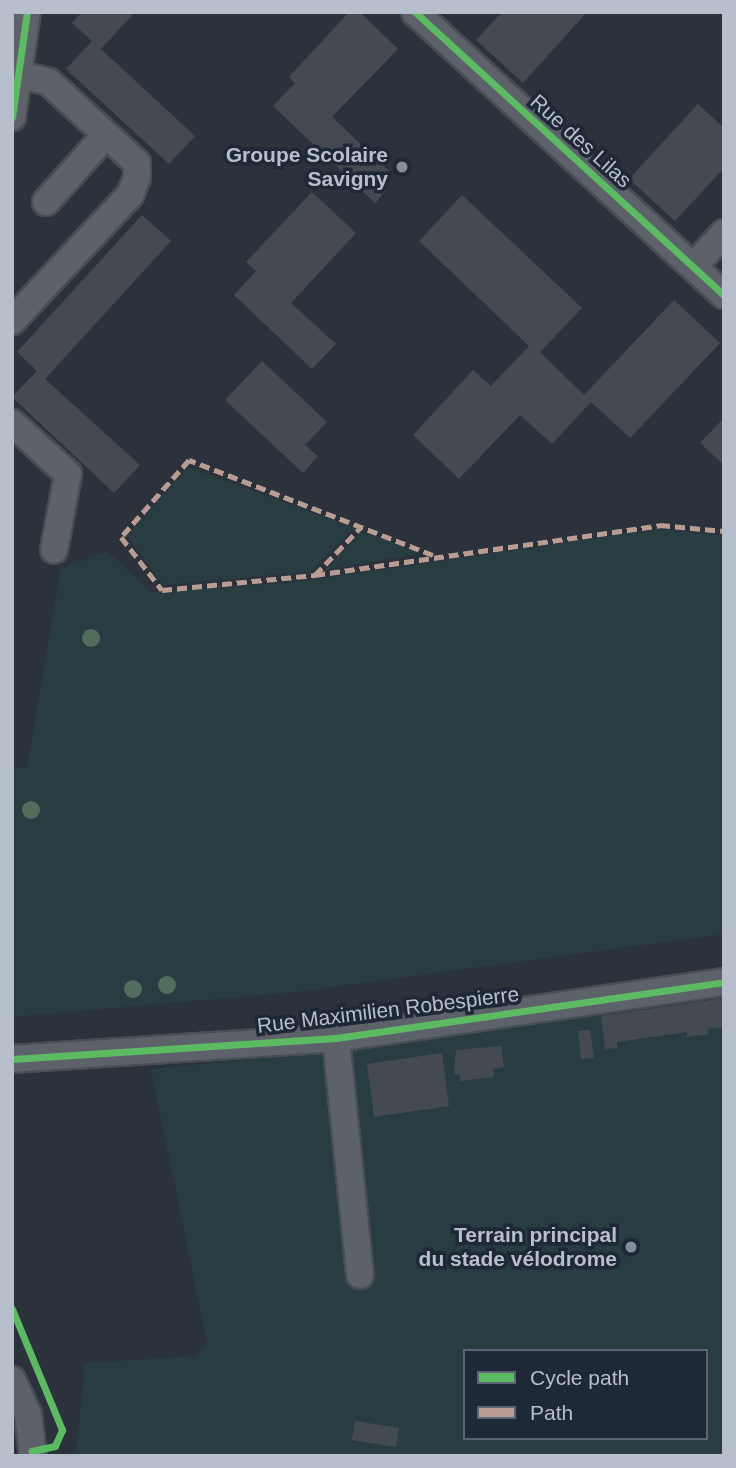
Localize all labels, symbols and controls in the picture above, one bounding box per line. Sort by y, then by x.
street label: Rue des Lilas [525,89,637,193]
place label: Groupe Scolaire Savigny [226,142,388,192]
marker: Groupe Scolaire Savigny [394,159,410,175]
street label: Rue Maximilien Robespierre [256,981,520,1039]
place label: Terrain principal du stade vélodrome [419,1222,617,1272]
marker: Terrain principal du stade vélodrome [623,1239,639,1255]
legend [463,1349,708,1440]
text: Cycle path [530,1366,629,1389]
text: Path [530,1401,573,1424]

